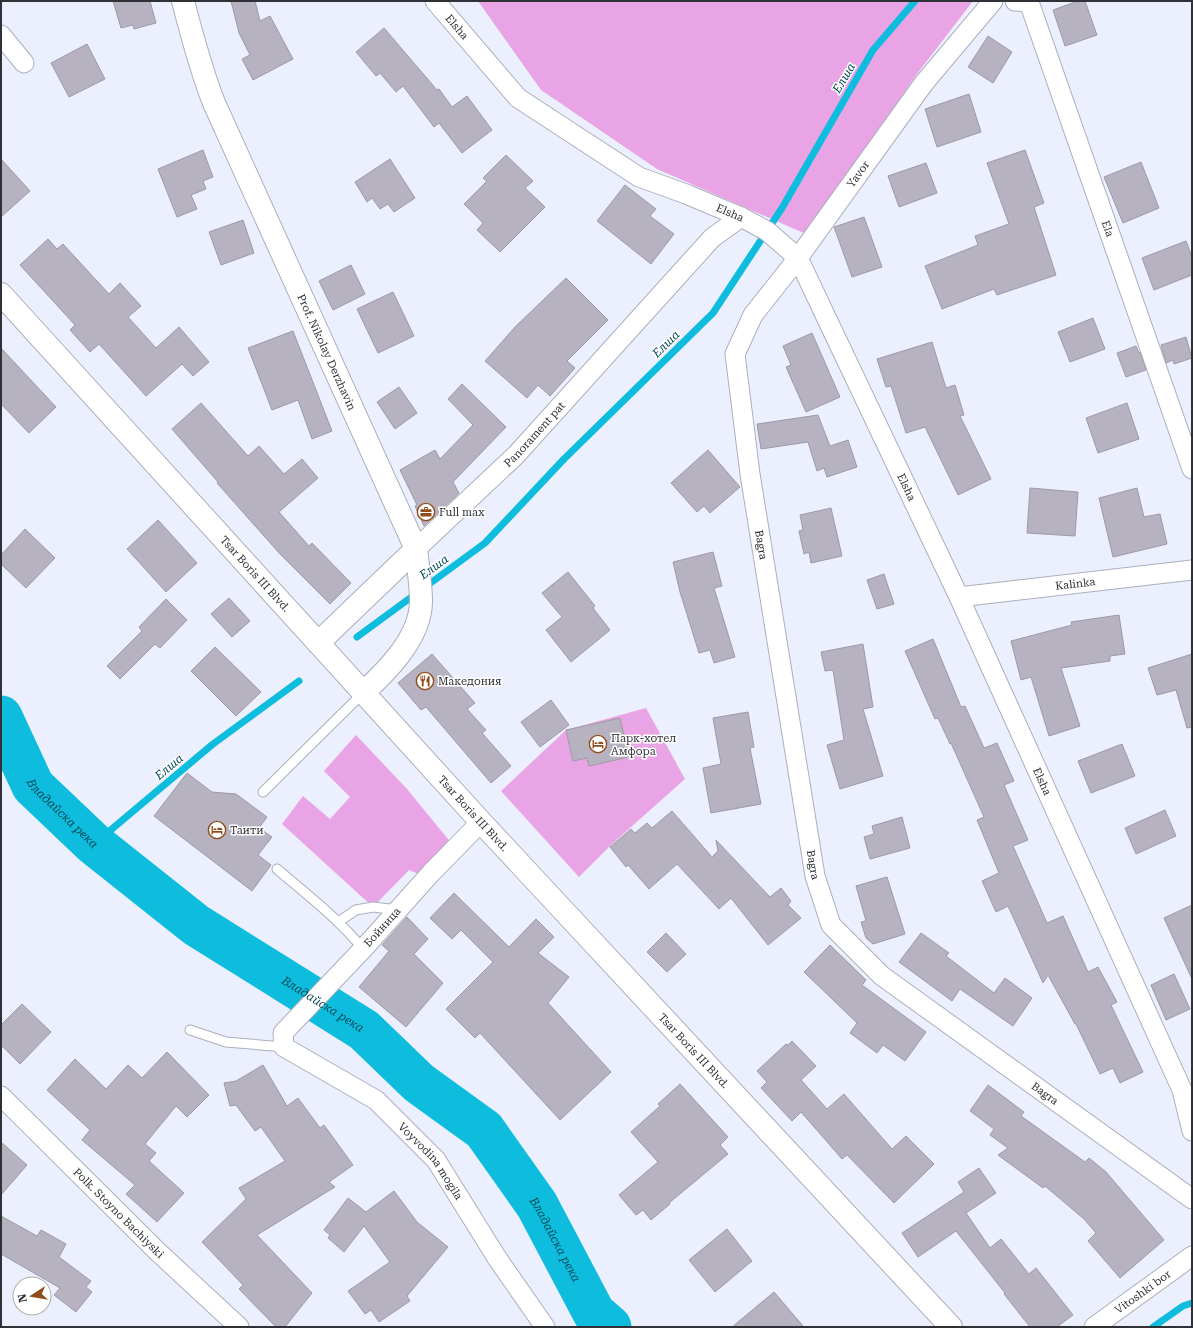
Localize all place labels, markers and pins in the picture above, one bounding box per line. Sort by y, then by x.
office icon: Full max [416,502,436,522]
place label: Full max [439,506,485,519]
restaurant icon: Македония [415,671,435,691]
place label: Македония [438,675,502,688]
place label: Парк-хотел Амфора [611,732,676,758]
hotel icon: Парк-хотел Амфора [588,734,608,754]
hotel icon: Таити [207,820,227,840]
place label: Таити [230,824,264,837]

